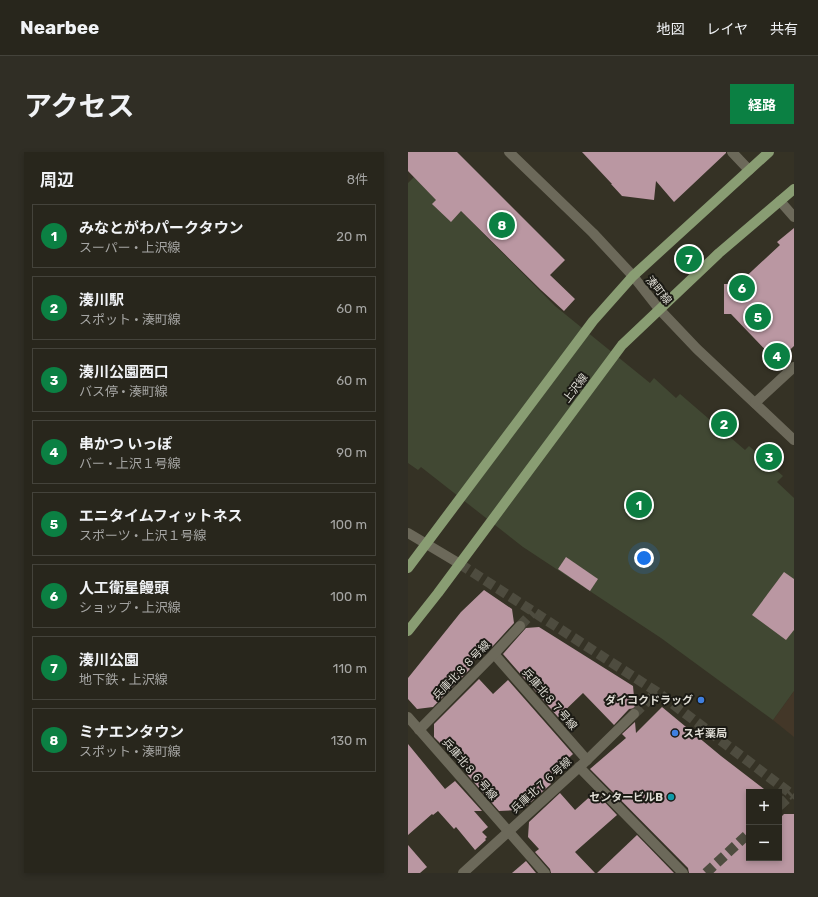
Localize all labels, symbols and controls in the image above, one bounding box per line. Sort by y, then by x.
text: Nearbee [20,16,99,39]
text: 地図 [656,21,684,38]
text: レイヤ [706,21,748,38]
text: 共有 [770,21,798,38]
button: 経路 [730,84,794,124]
text: アクセス [24,90,135,123]
text: 周辺 [40,170,74,190]
text: 8件 [347,172,368,187]
pin: 8 [489,210,515,240]
text: みなとがわパークタウン [79,219,243,237]
text: 1 [51,229,57,244]
text: 20 m [336,229,367,244]
text: スーパー · 上沢線 [79,240,181,255]
pin: 7 [676,244,702,274]
pin: 6 [729,273,755,303]
street label: 湊町線 [643,274,674,307]
text: 湊川駅 [79,291,124,309]
text: 2 [50,301,58,316]
text: 60 m [336,301,367,316]
pin: 5 [745,302,771,332]
text: スポット · 湊町線 [79,312,181,327]
pin: 4 [764,341,790,371]
text: 湊川公園西口 [79,363,169,381]
street label: 上沢線 [560,371,591,405]
text: 3 [50,373,58,388]
text: 60 m [336,373,367,388]
text: バス停 · 湊町線 [79,384,168,399]
pin: 2 [711,409,737,439]
text: 串かつ いっぽ [79,435,172,453]
pin: 3 [756,442,782,472]
text: 4 [50,445,58,460]
text: 90 m [336,445,367,460]
text: バー · 上沢１号線 [79,456,181,471]
pin: 1 [626,490,652,520]
text: エニタイムフィットネス [79,507,243,525]
text: 5 [50,517,58,532]
text: 100 m [330,517,367,532]
text: スポーツ · 上沢１号線 [79,528,206,543]
your location [634,548,654,568]
text: 人工衛星饅頭 [79,579,169,597]
text: 6 [50,589,58,604]
text: 100 m [330,589,367,604]
text: ショップ · 上沢線 [79,600,181,615]
street label: 兵庫北８８号線 [430,638,493,703]
text: 湊川公園 [79,651,139,669]
text: 7 [50,661,58,676]
text: 110 m [333,661,367,676]
street label: 兵庫北８７号線 [519,666,580,733]
text: 地下鉄 · 上沢線 [79,672,168,687]
place label: ダイコクドラッグ [605,694,693,707]
marker: ダイコクドラッグ [696,695,706,705]
text: ミナエンタウン [79,723,184,741]
place label: スギ薬局 [683,727,727,740]
marker: スギ薬局 [670,728,680,738]
text: 8 [50,733,58,748]
text: 130 m [331,733,367,748]
street label: 兵庫北８６号線 [439,736,500,803]
text: スポット · 湊町線 [79,744,181,759]
street label: 兵庫北７６号線 [508,755,574,816]
map controls [746,789,782,861]
button: + [746,789,782,825]
place label: センタービルB [589,791,663,804]
marker: センタービルB [666,792,676,802]
button: − [746,825,782,861]

